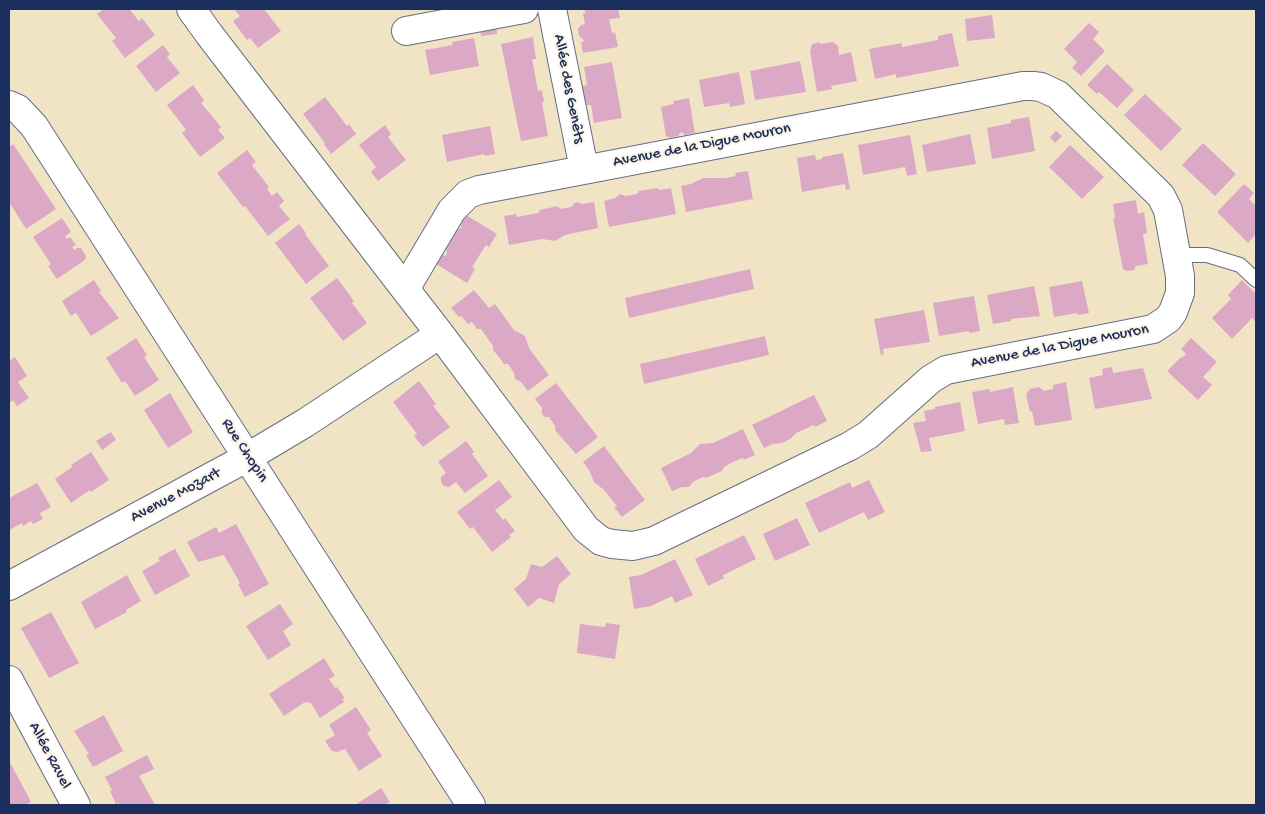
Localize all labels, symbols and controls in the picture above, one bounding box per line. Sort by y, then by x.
street label: Allée des Genêts [548,33,588,145]
street label: Avenue de la Digue Mouron [612,119,792,173]
street label: Avenue de la Digue Mouron [970,320,1150,374]
street label: Rue Chopin [216,415,272,487]
street label: Avenue Mozart [128,464,224,528]
street label: Allée Ravel [23,719,75,793]

